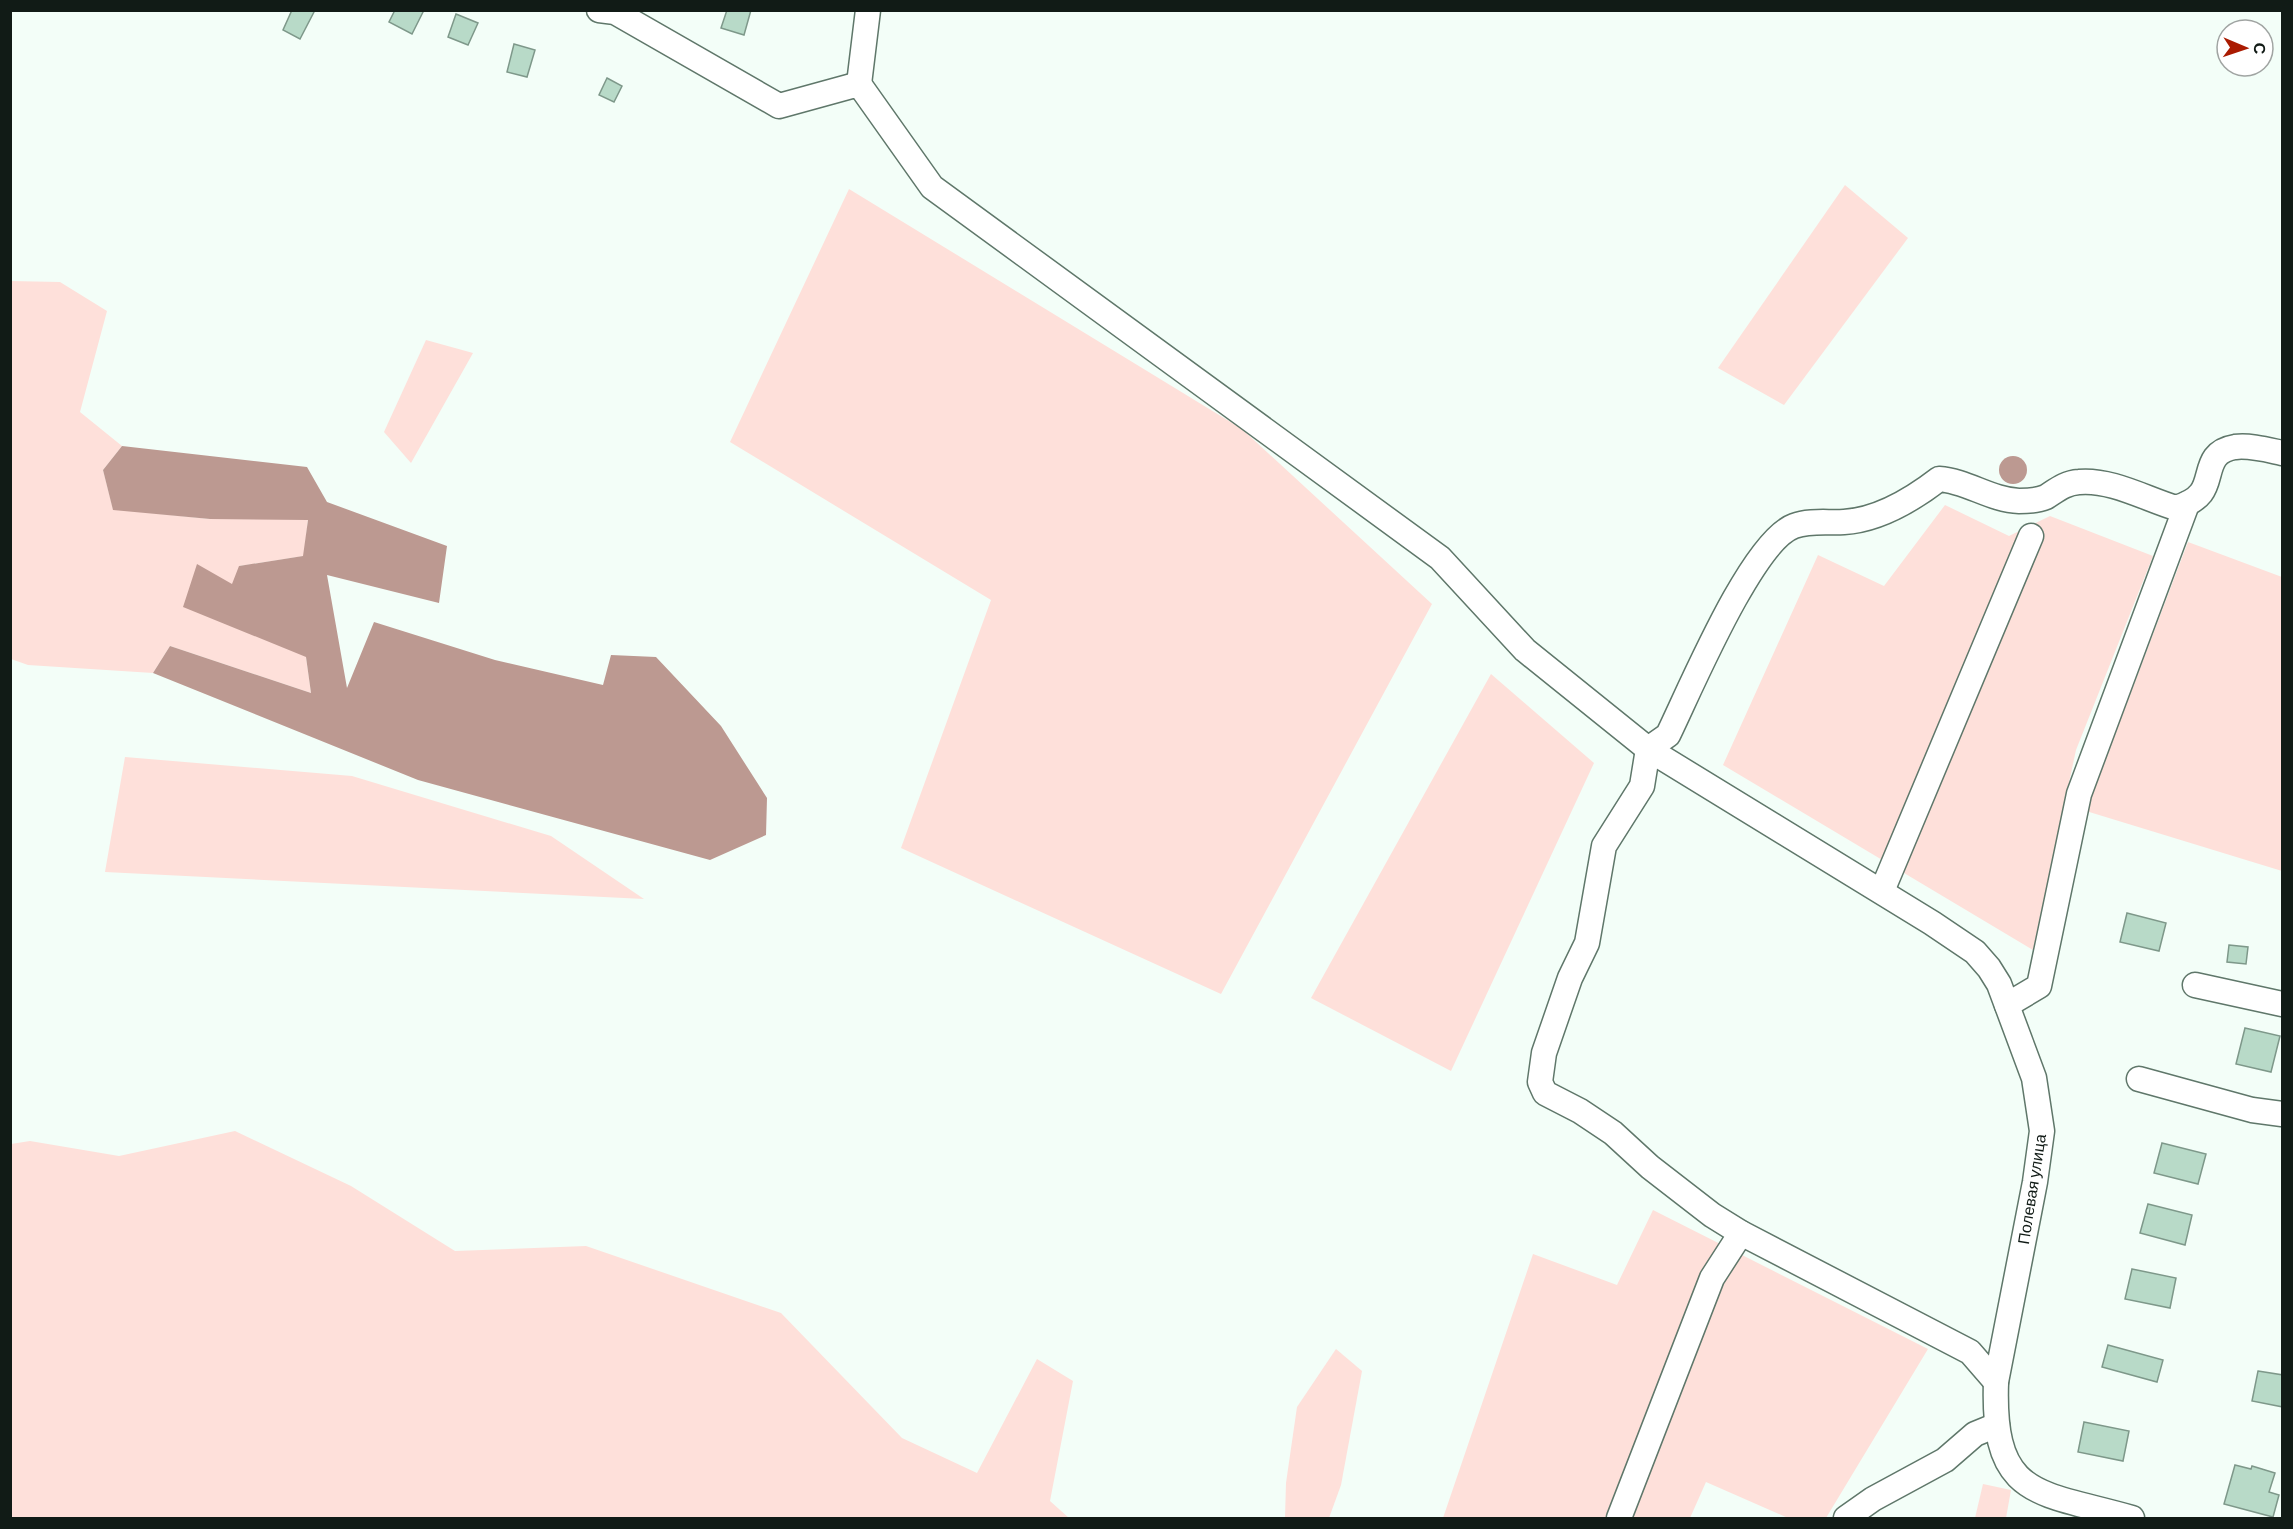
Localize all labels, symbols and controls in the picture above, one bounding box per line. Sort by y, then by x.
north arrow [2215,18,2275,78]
text: С [2251,42,2270,55]
street label: Полевая улица [2013,1132,2049,1245]

